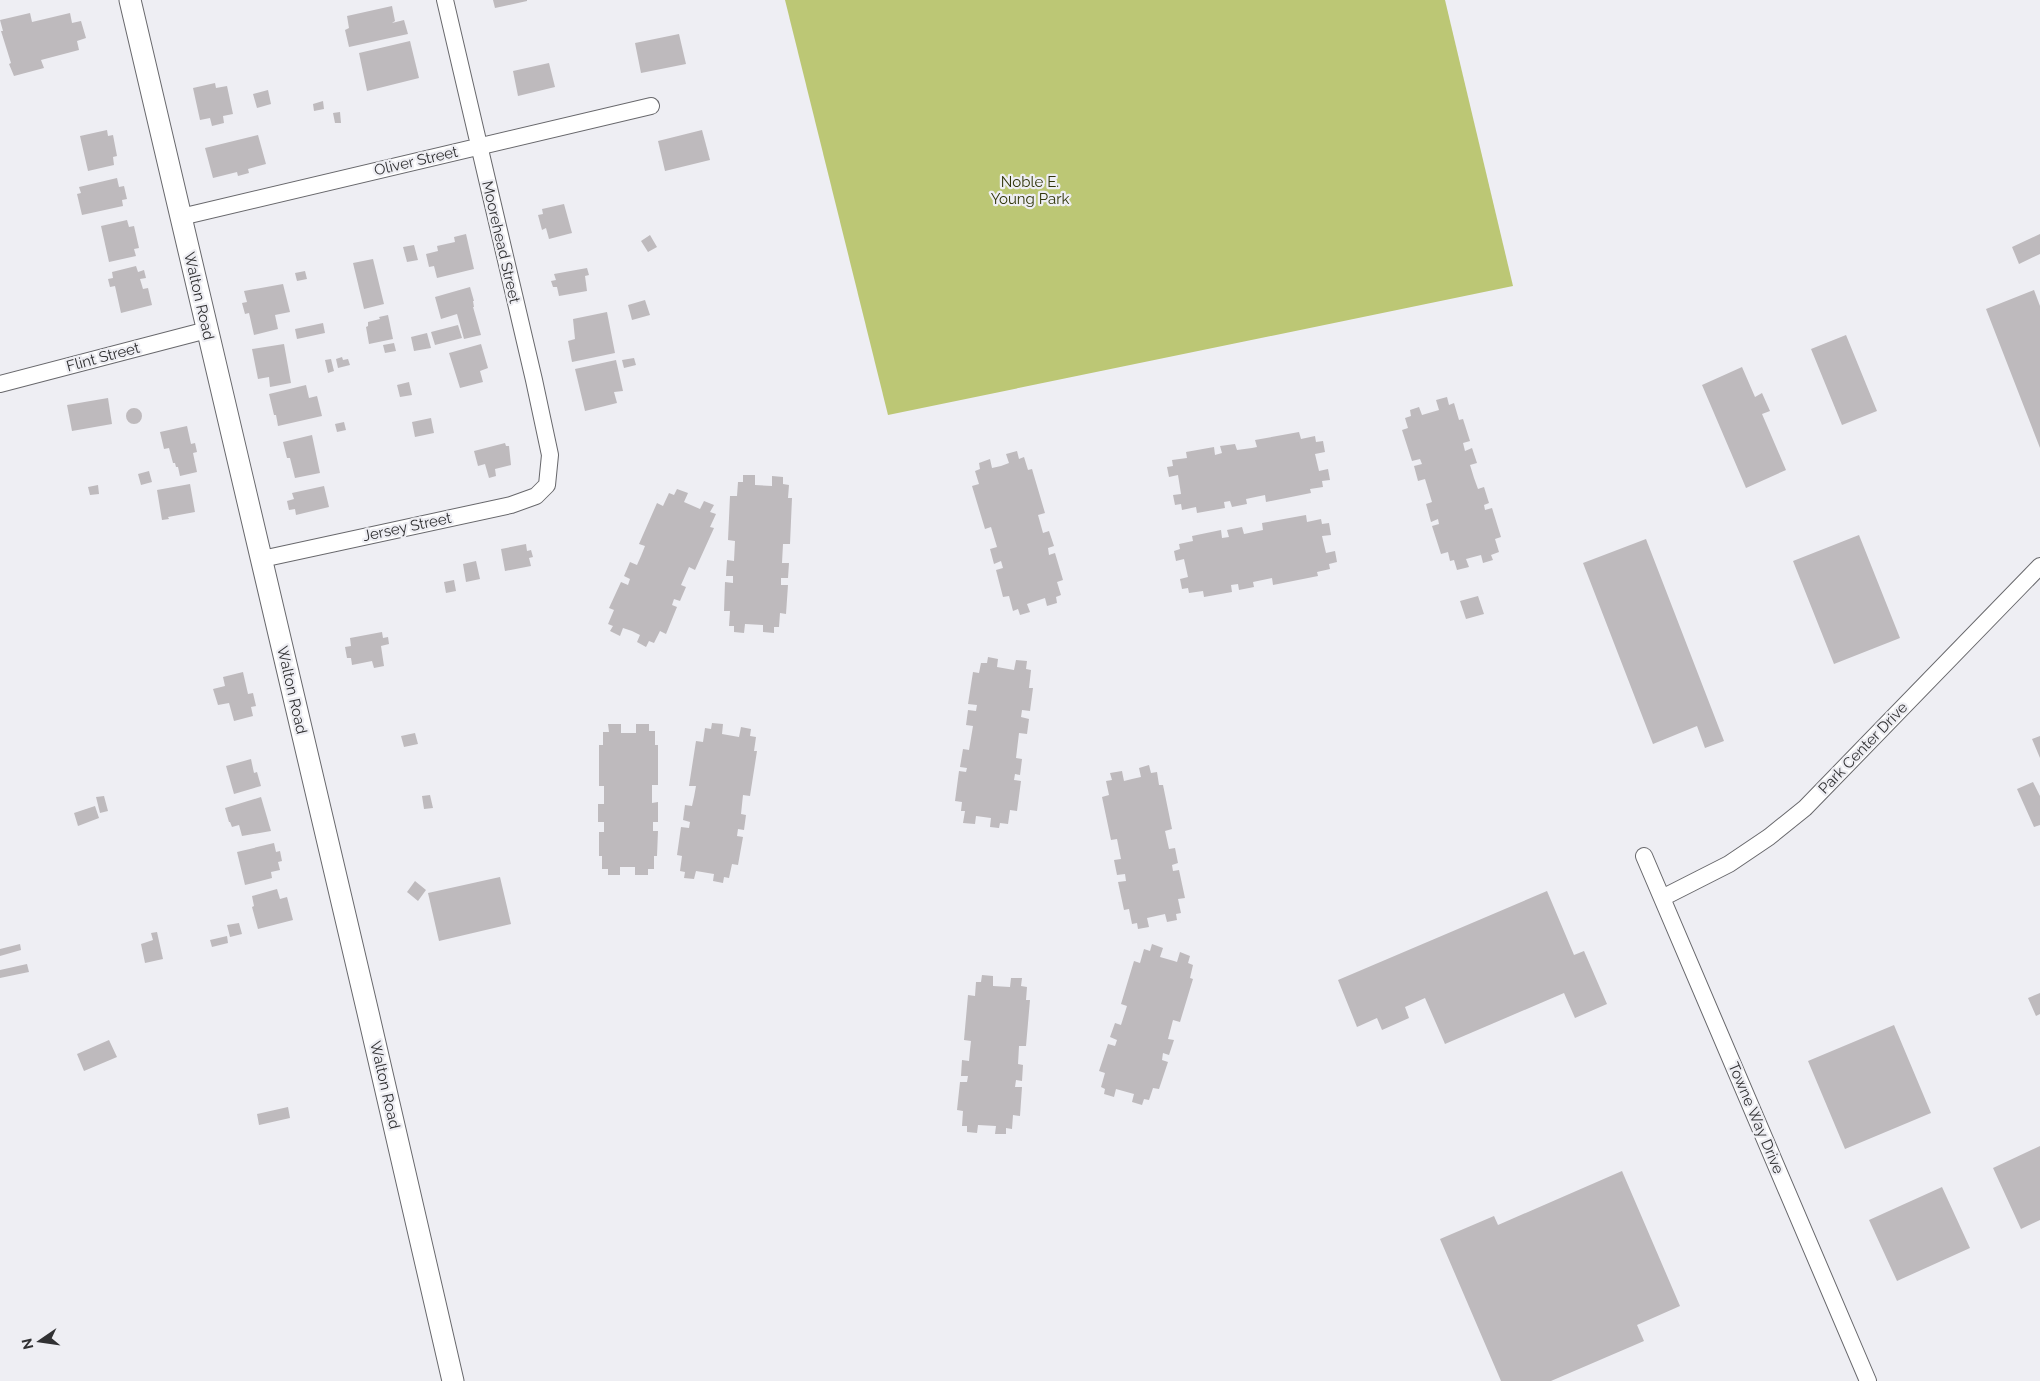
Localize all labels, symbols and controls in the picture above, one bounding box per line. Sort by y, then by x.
street label: Oliver Street [372,143,460,179]
park label: Noble E. Young Park [991,173,1069,208]
street label: Moorehead Street [478,179,524,305]
street label: Walton Road [180,250,218,342]
street label: Flint Street [64,339,142,375]
street label: Jersey Street [361,509,453,545]
street label: Walton Road [273,644,311,736]
street label: Park Center Drive [1815,698,1911,798]
street label: Walton Road [366,1039,404,1131]
street label: Towne Way Drive [1724,1060,1788,1177]
north arrow [15,1316,65,1366]
text: N [18,1337,36,1351]

